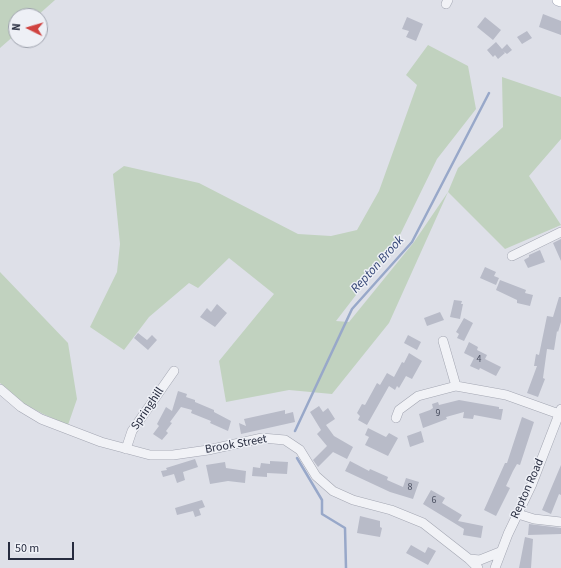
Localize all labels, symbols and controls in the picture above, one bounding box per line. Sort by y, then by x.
north arrow [8,8,48,48]
text: N [9,23,24,31]
water label: Repton Brook [348,233,408,297]
house number: 4 [477,354,481,366]
street label: Springhill [128,385,168,433]
house number: 9 [436,408,440,420]
street label: Brook Street [204,432,268,458]
street label: Repton Road [508,457,548,521]
house number: 8 [408,482,412,494]
house number: 6 [432,495,436,507]
scale bar [10,534,76,560]
text: 50 m [15,540,39,557]

